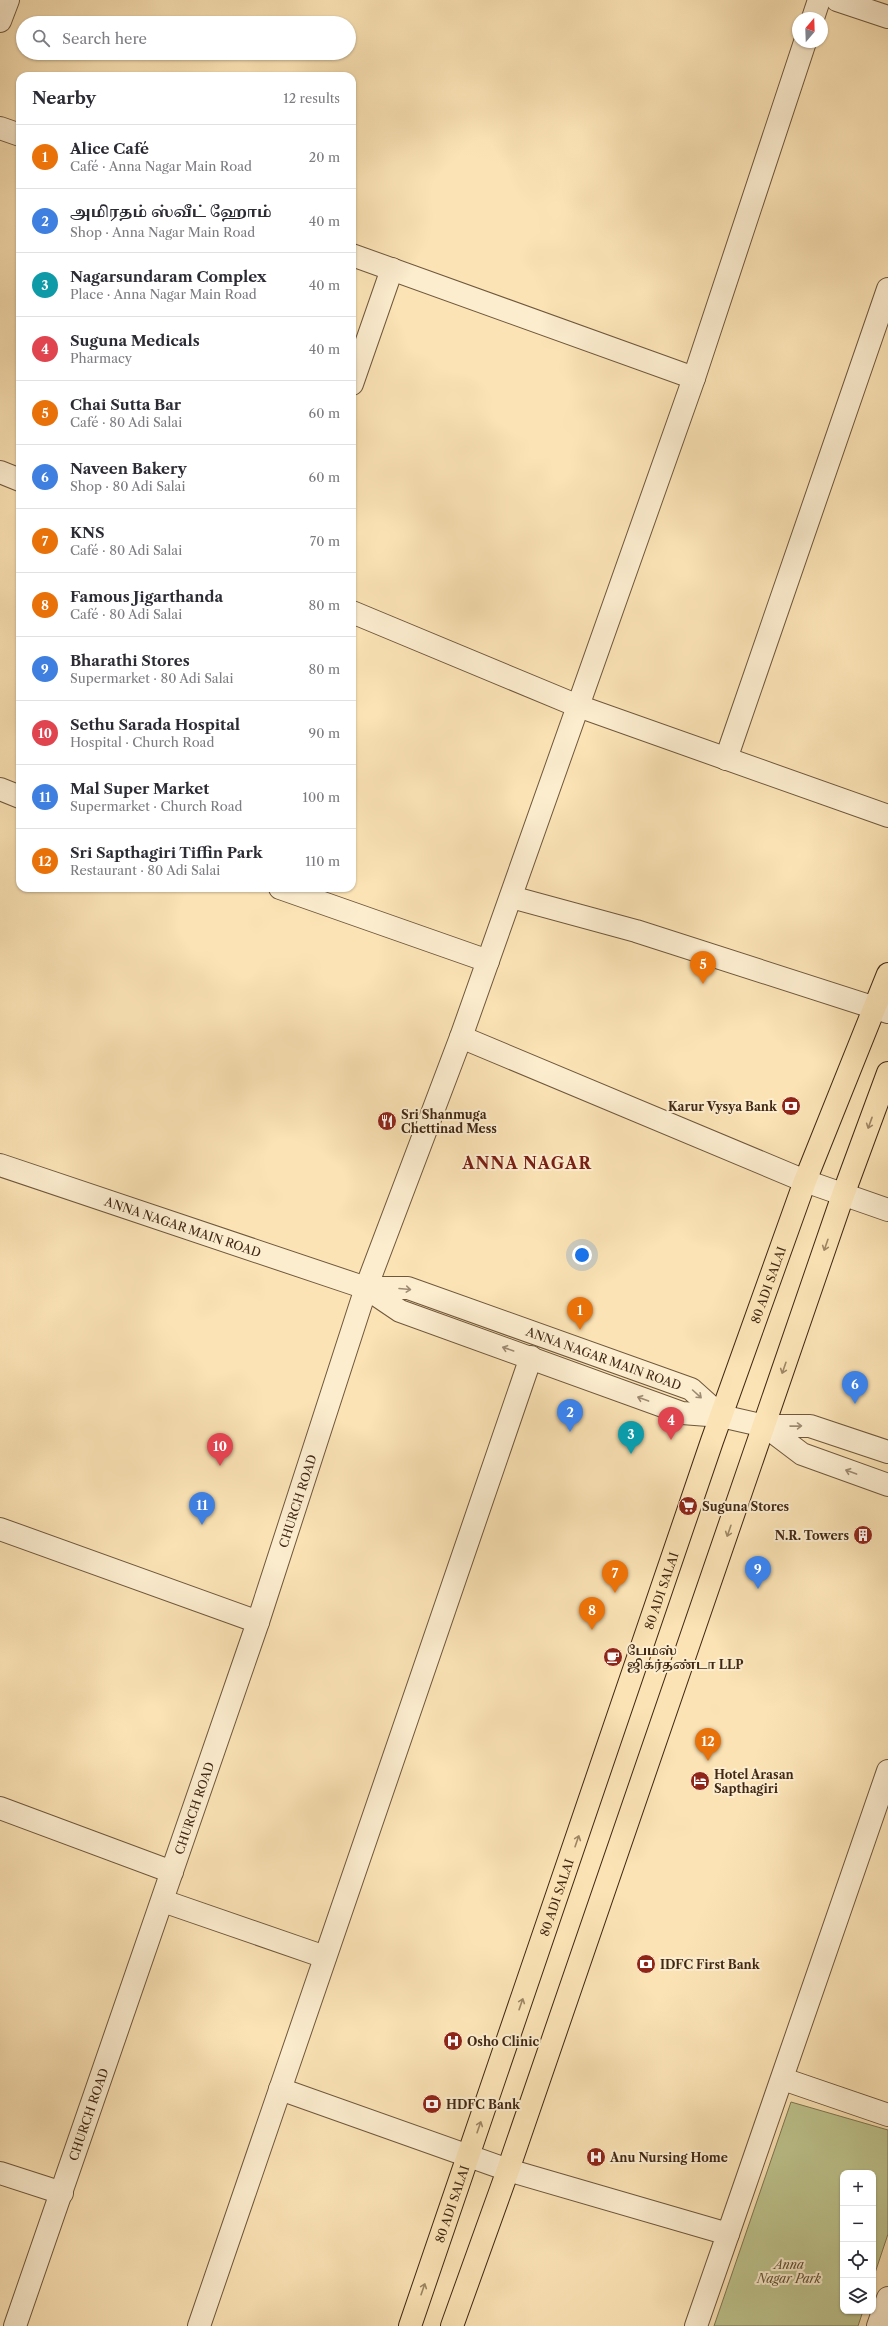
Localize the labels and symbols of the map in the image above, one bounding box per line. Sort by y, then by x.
north arrow [792,12,828,48]
pin: 5 [690,951,716,984]
bank icon: Karur Vysya Bank [780,1095,802,1117]
place label: Karur Vysya Bank [668,1099,778,1114]
place label: Sri Shanmuga Chettinad Mess [401,1107,497,1136]
restaurant icon: Sri Shanmuga Chettinad Mess [376,1110,398,1132]
one-way arrow [865,1116,873,1128]
district label: ANNA NAGAR [461,1153,592,1173]
street label: ANNA NAGAR MAIN ROAD [102,1193,263,1260]
one-way arrow [822,1239,829,1252]
street label: 80 ADI SALAI [747,1244,789,1325]
your location [572,1245,592,1265]
one-way arrow [398,1285,411,1293]
pin: 1 [567,1297,593,1330]
street label: ANNA NAGAR MAIN ROAD [523,1323,684,1393]
one-way arrow [502,1345,515,1352]
one-way arrow [780,1362,787,1375]
pin: 6 [842,1371,868,1404]
one-way arrow [692,1390,702,1399]
one-way arrow [638,1394,650,1402]
pin: 2 [557,1399,583,1432]
pin: 4 [658,1407,684,1440]
pin: 3 [618,1421,644,1454]
one-way arrow [789,1422,802,1430]
pin: 10 [207,1433,233,1466]
street label: CHURCH ROAD [275,1452,319,1549]
one-way arrow [846,1467,858,1475]
pin: 11 [189,1492,215,1525]
supermarket icon: Suguna Stores [677,1495,699,1517]
place label: Suguna Stores [702,1499,790,1514]
building icon: N.R. Towers [852,1524,874,1546]
one-way arrow [724,1525,732,1537]
place label: N.R. Towers [775,1528,849,1543]
street label: 80 ADI SALAI [641,1550,681,1631]
pin: 9 [745,1556,771,1589]
pin: 7 [602,1560,628,1593]
pin: 8 [579,1597,605,1630]
place label: பேமஸ் ஜிகர்தண்டா LLP [627,1643,744,1673]
cafe icon: பேமஸ் ஜிகர்தண்டா LLP [602,1646,624,1668]
pin: 12 [695,1728,721,1761]
street label: CHURCH ROAD [171,1759,217,1856]
place label: Hotel Arasan Sapthagiri [714,1767,795,1796]
hotel icon: Hotel Arasan Sapthagiri [689,1770,711,1792]
one-way arrow [573,1835,581,1847]
street label: 80 ADI SALAI [536,1857,576,1938]
bank icon: IDFC First Bank [635,1953,657,1975]
place label: IDFC First Bank [660,1957,761,1972]
one-way arrow [518,1997,525,2010]
hospital icon: Osho Clinic [442,2030,464,2052]
place label: Osho Clinic [467,2034,539,2049]
street label: CHURCH ROAD [65,2066,111,2163]
bank icon: HDFC Bank [421,2093,443,2115]
place label: HDFC Bank [446,2097,521,2112]
one-way arrow [476,2121,484,2133]
hospital icon: Anu Nursing Home [585,2146,607,2168]
place label: Anu Nursing Home [609,2150,728,2165]
street label: 80 ADI SALAI [431,2163,472,2245]
park label: Anna Nagar Park [756,2257,822,2286]
one-way arrow [420,2283,427,2296]

